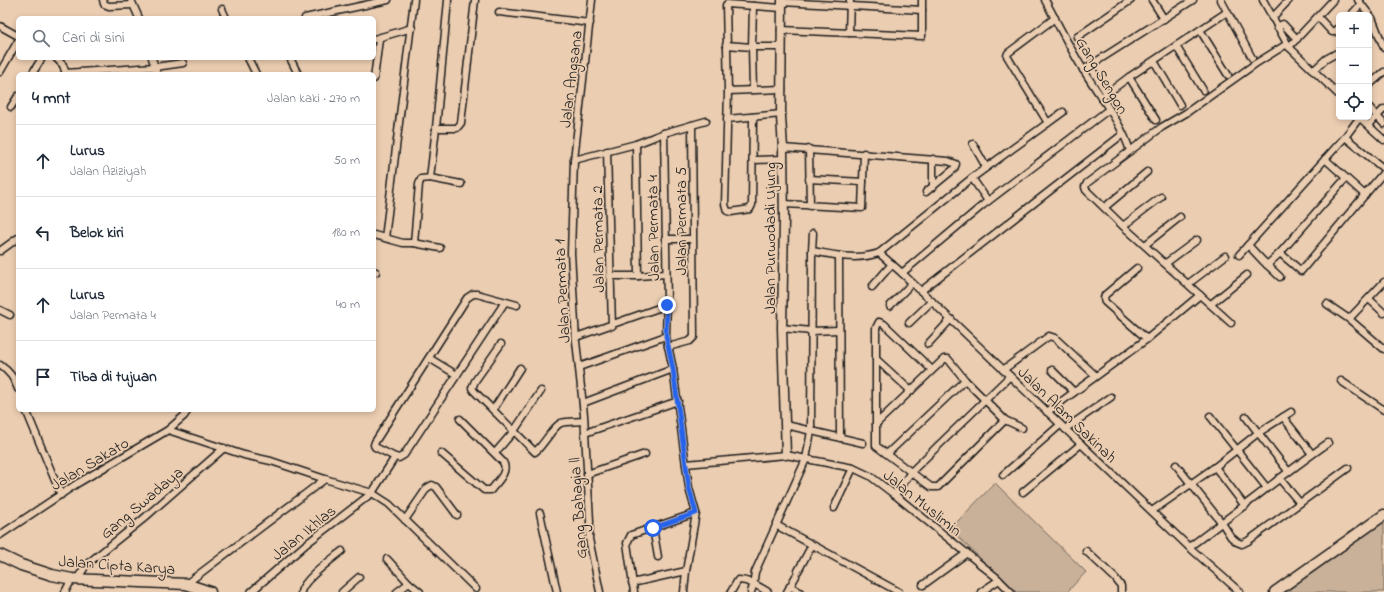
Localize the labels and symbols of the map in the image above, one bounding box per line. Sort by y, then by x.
street label: Jalan Angsana [554,29,590,129]
street label: Gang Sengon [1069,33,1134,119]
street label: Jalan Purwodadi Ujung [759,162,783,314]
street label: Jalan Permata 5 [670,167,694,275]
street label: Jalan Permata 4 [641,174,667,281]
street label: Jalan Permata 2 [586,185,612,293]
street label: Jalan Permata 1 [548,238,578,344]
route end [658,296,676,314]
street label: Jalan Alam Sakinah [1011,362,1122,469]
street label: Jalan Sakato [46,432,134,498]
street label: Gang Bahagia ll [563,456,595,559]
street label: Gang Swadaya [95,461,189,546]
street label: Jalan Muslimin [877,464,966,543]
street label: Jalan Ikhlas [267,500,342,567]
route start [644,519,662,537]
street label: Jalan Cipta Karya [58,550,176,582]

